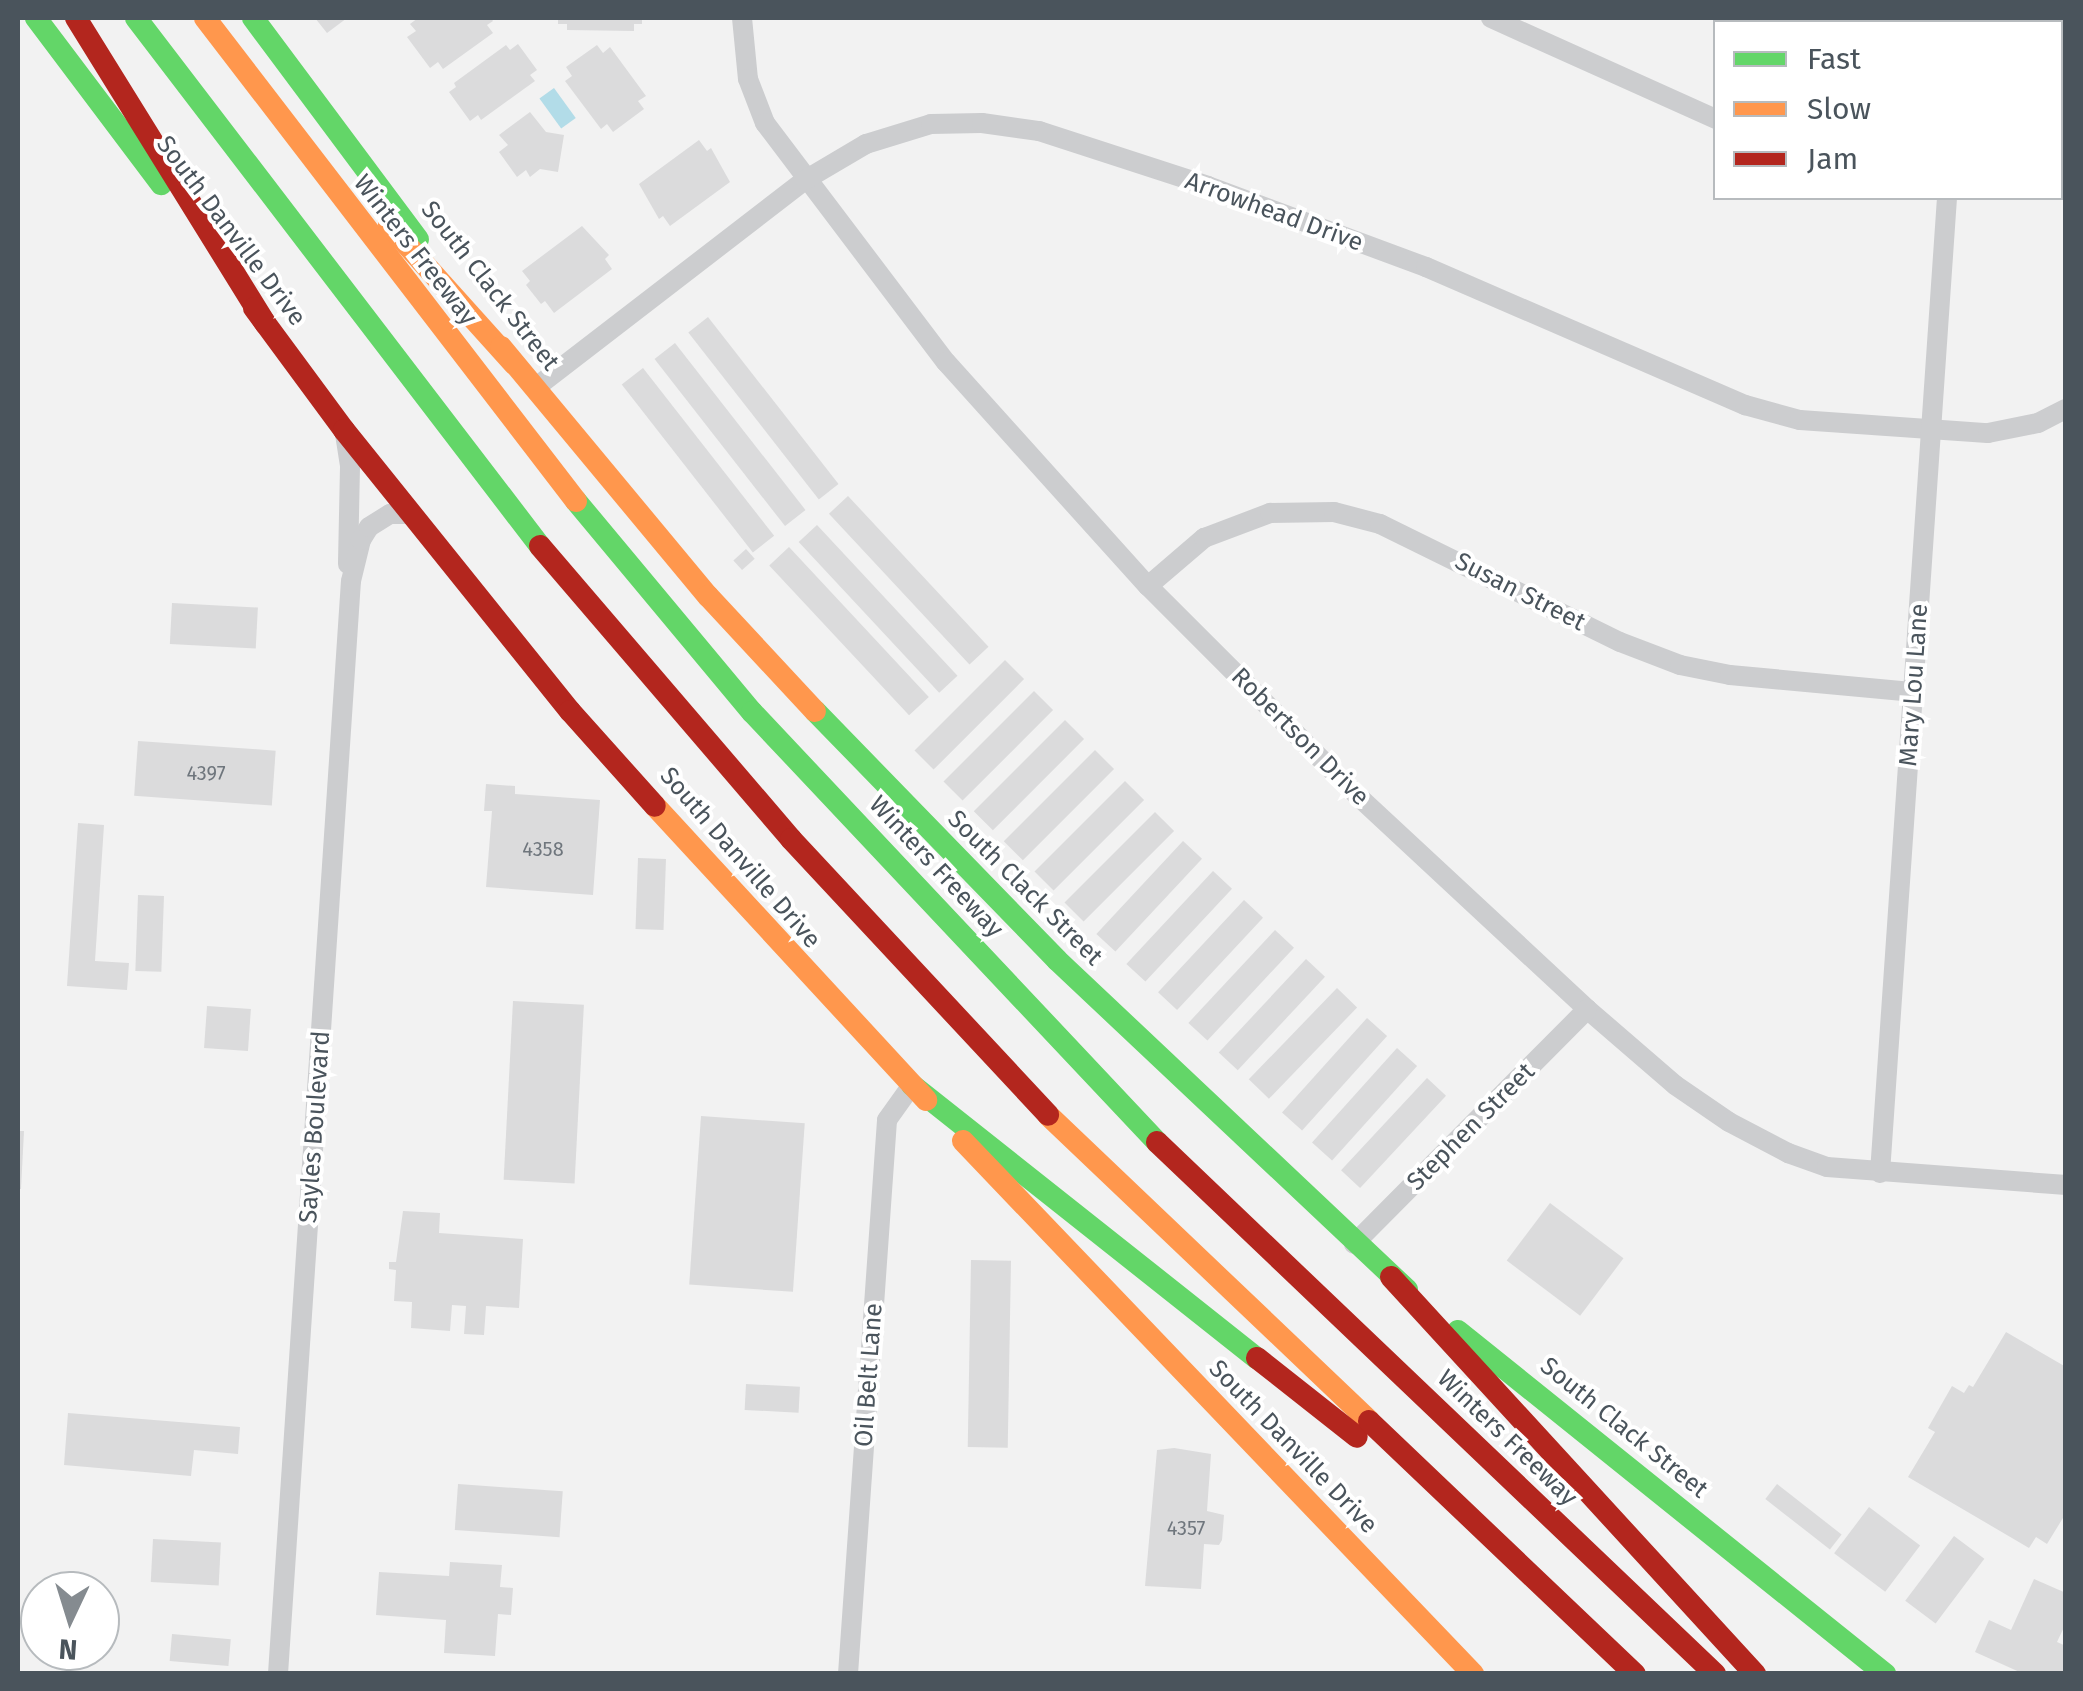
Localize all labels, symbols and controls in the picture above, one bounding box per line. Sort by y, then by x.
legend [1713,20,2063,200]
text: Fast [1807,41,1861,77]
text: Slow [1807,91,1871,127]
street label: South Danville Drive [150,130,312,332]
text: Jam [1807,141,1858,177]
street label: Arrowhead Drive [1181,166,1367,258]
street label: Winters Freeway [347,169,483,331]
street label: South Clack Street [415,195,565,377]
street label: Susan Street [1450,546,1590,638]
street label: Mary Lou Lane [1893,603,1935,767]
street label: Robertson Drive [1225,662,1375,812]
house number: 4397 [186,761,226,785]
street label: South Danville Drive [653,761,827,955]
street label: Winters Freeway [863,790,1009,944]
street label: South Clack Street [941,804,1109,972]
house number: 4358 [522,837,564,861]
street label: Sayles Boulevard [293,1030,337,1224]
street label: Stephen Street [1401,1057,1541,1197]
street label: Oil Belt Lane [849,1302,889,1448]
street label: South Clack Street [1534,1351,1714,1505]
street label: South Danville Drive [1202,1354,1384,1540]
street label: Winters Freeway [1431,1364,1583,1512]
house number: 4357 [1167,1516,1205,1540]
north arrow [20,1571,120,1671]
text: N [58,1632,78,1667]

